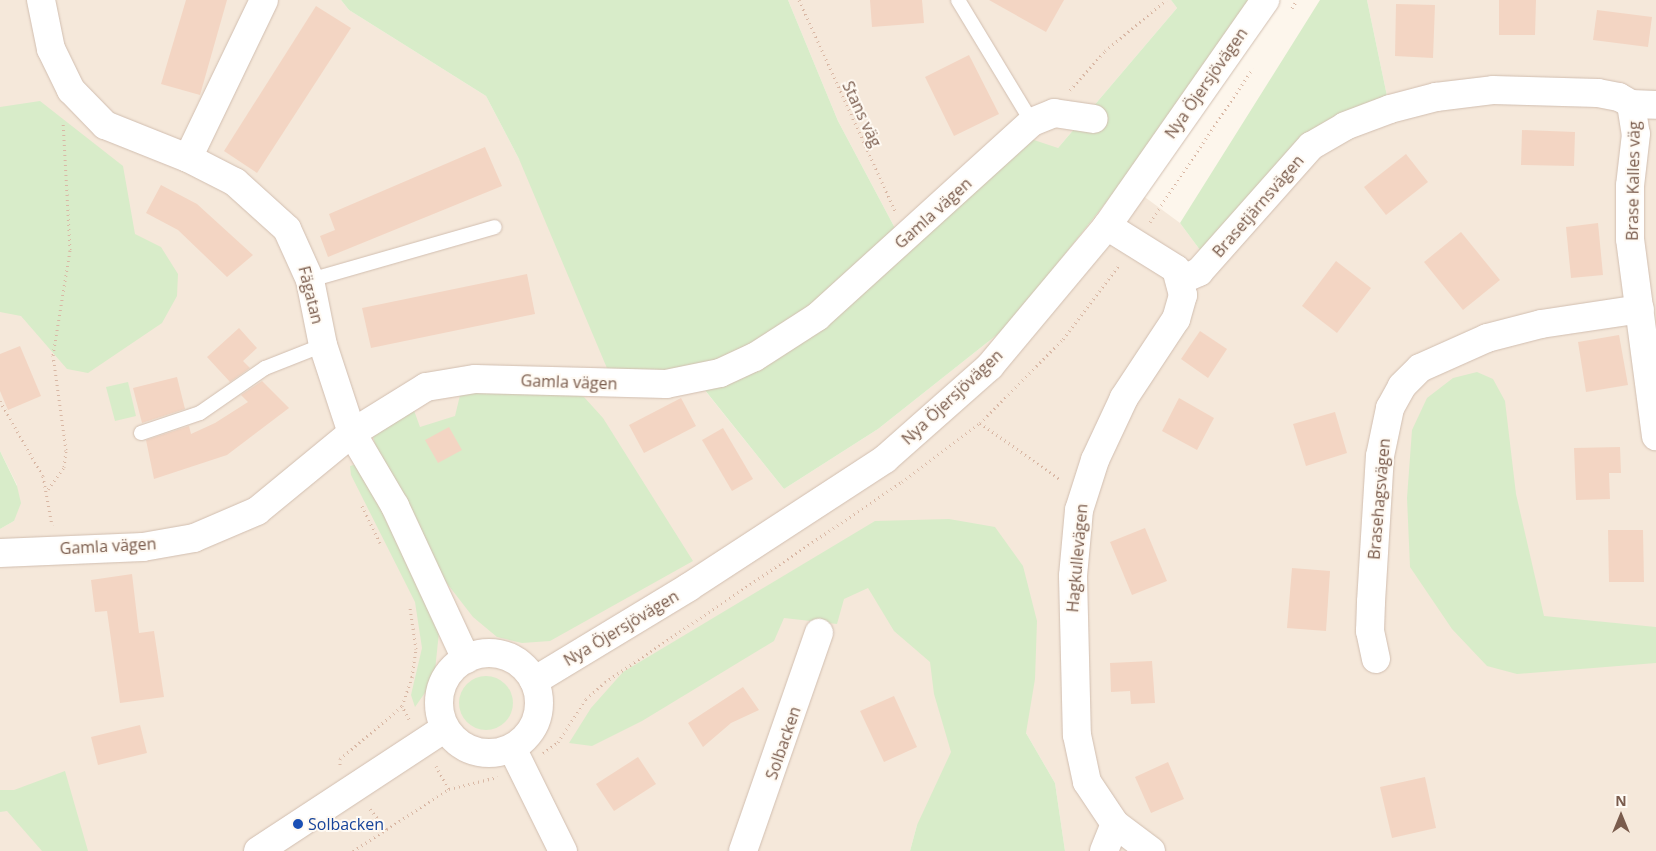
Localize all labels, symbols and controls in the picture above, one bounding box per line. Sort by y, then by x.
street label: Nya Öjersjövägen [1161,24,1251,142]
street label: Stans väg [838,78,886,150]
street label: Brase Kalles väg [1622,121,1644,241]
street label: Brasetjärnsvägen [1208,151,1308,261]
street label: Gamla vägen [891,173,975,253]
street label: Fägatan [295,264,327,326]
street label: Nya Öjersjövägen [898,345,1006,449]
street label: Gamla vägen [520,371,618,393]
street label: Brasehagsvägen [1364,438,1394,560]
street label: Hagkullevägen [1063,503,1091,613]
street label: Gamla vägen [59,534,157,558]
street label: Nya Öjersjövägen [560,586,682,670]
street label: Solbacken [762,704,804,782]
north arrow [1596,791,1646,841]
text: N [1615,791,1627,810]
place label: Solbacken [308,814,384,834]
marker: Solbacken [292,818,304,830]

